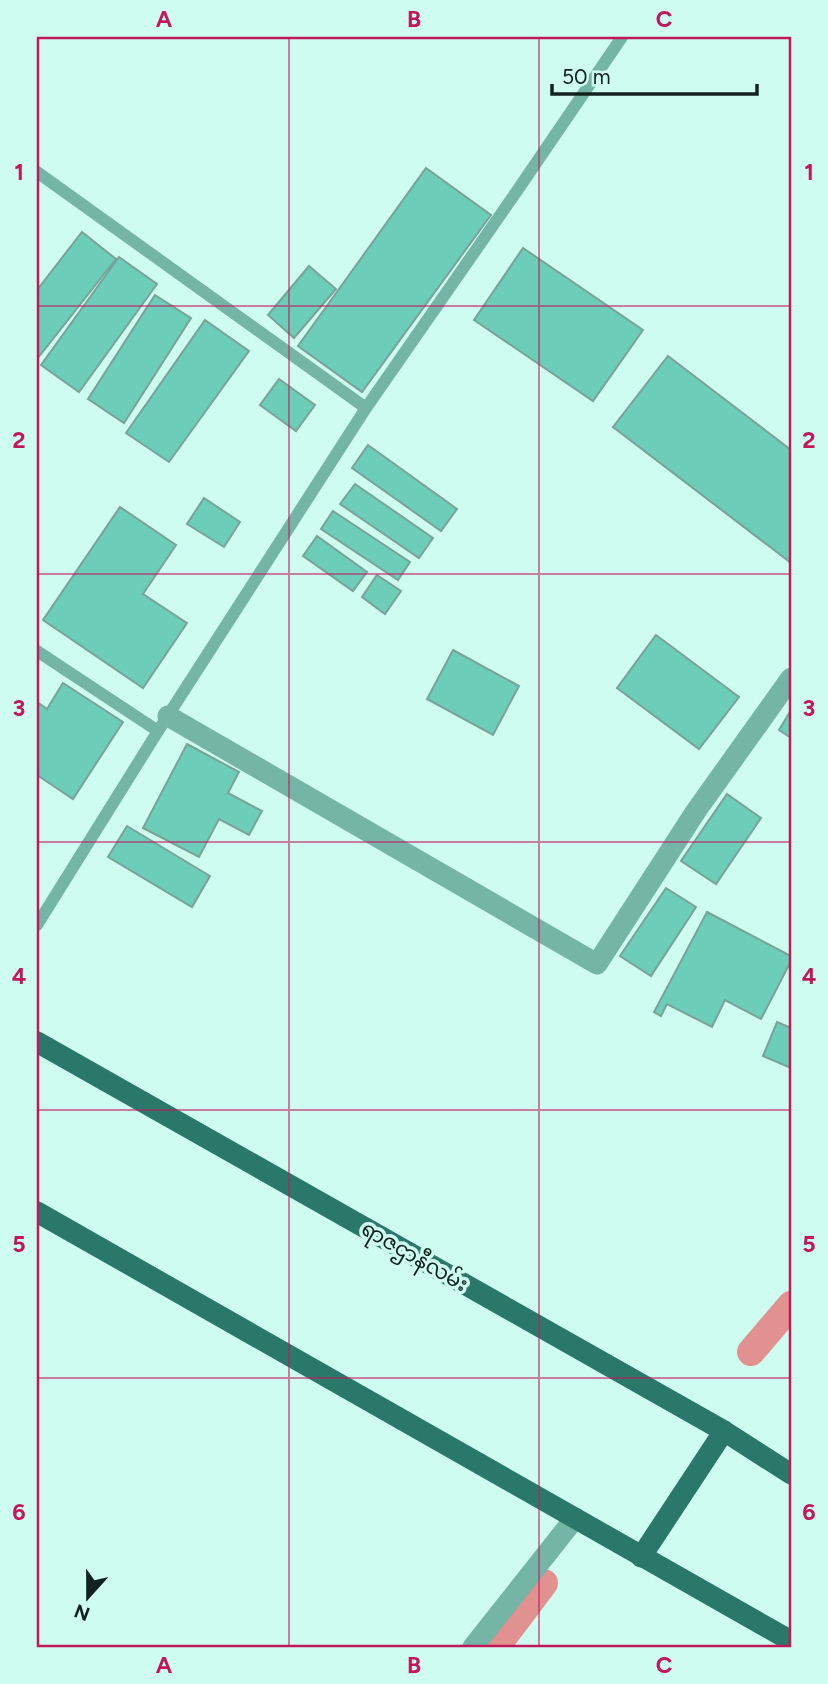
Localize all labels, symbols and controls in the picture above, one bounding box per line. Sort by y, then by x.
text: A [156,5,173,33]
text: B [407,5,421,33]
text: C [656,5,673,33]
scale bar [552,52,756,96]
text: 50 m [562,64,611,89]
text: 1 [14,158,24,186]
text: 1 [804,158,814,186]
text: 2 [12,426,26,454]
text: 2 [802,426,816,454]
text: 3 [13,694,25,722]
text: 3 [803,694,815,722]
text: 4 [12,962,26,990]
text: 4 [802,962,816,990]
street label: ရာဇဌာနီလမ်း [355,1213,474,1301]
text: 5 [12,1230,26,1258]
text: 5 [802,1230,816,1258]
text: 6 [12,1498,26,1526]
text: 6 [802,1498,816,1526]
north arrow [52,1562,122,1632]
text: N [71,1599,93,1626]
text: A [156,1651,173,1679]
text: B [407,1651,421,1679]
text: C [656,1651,673,1679]

